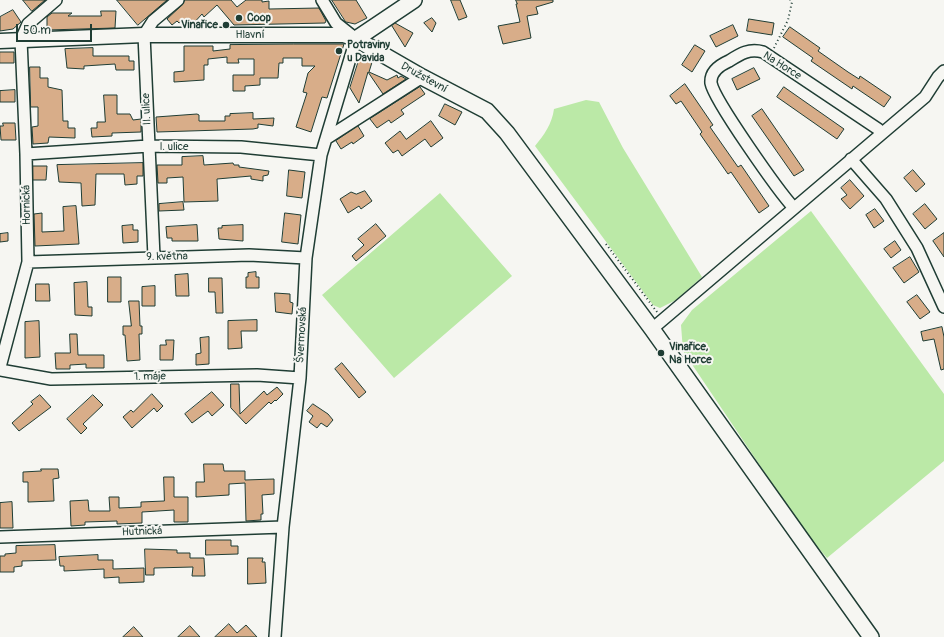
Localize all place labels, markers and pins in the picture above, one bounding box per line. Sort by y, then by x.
place label: Coop [247,11,271,25]
marker: Coop [234,13,244,23]
place label: Vinařice [181,18,218,32]
marker: Vinařice [221,20,231,30]
place label: Potraviny u Davida [347,38,390,64]
marker: Potraviny u Davida [334,46,344,56]
place label: Vinařice, Na Horce [669,340,712,366]
marker: Vinařice, Na Horce [656,348,666,358]

